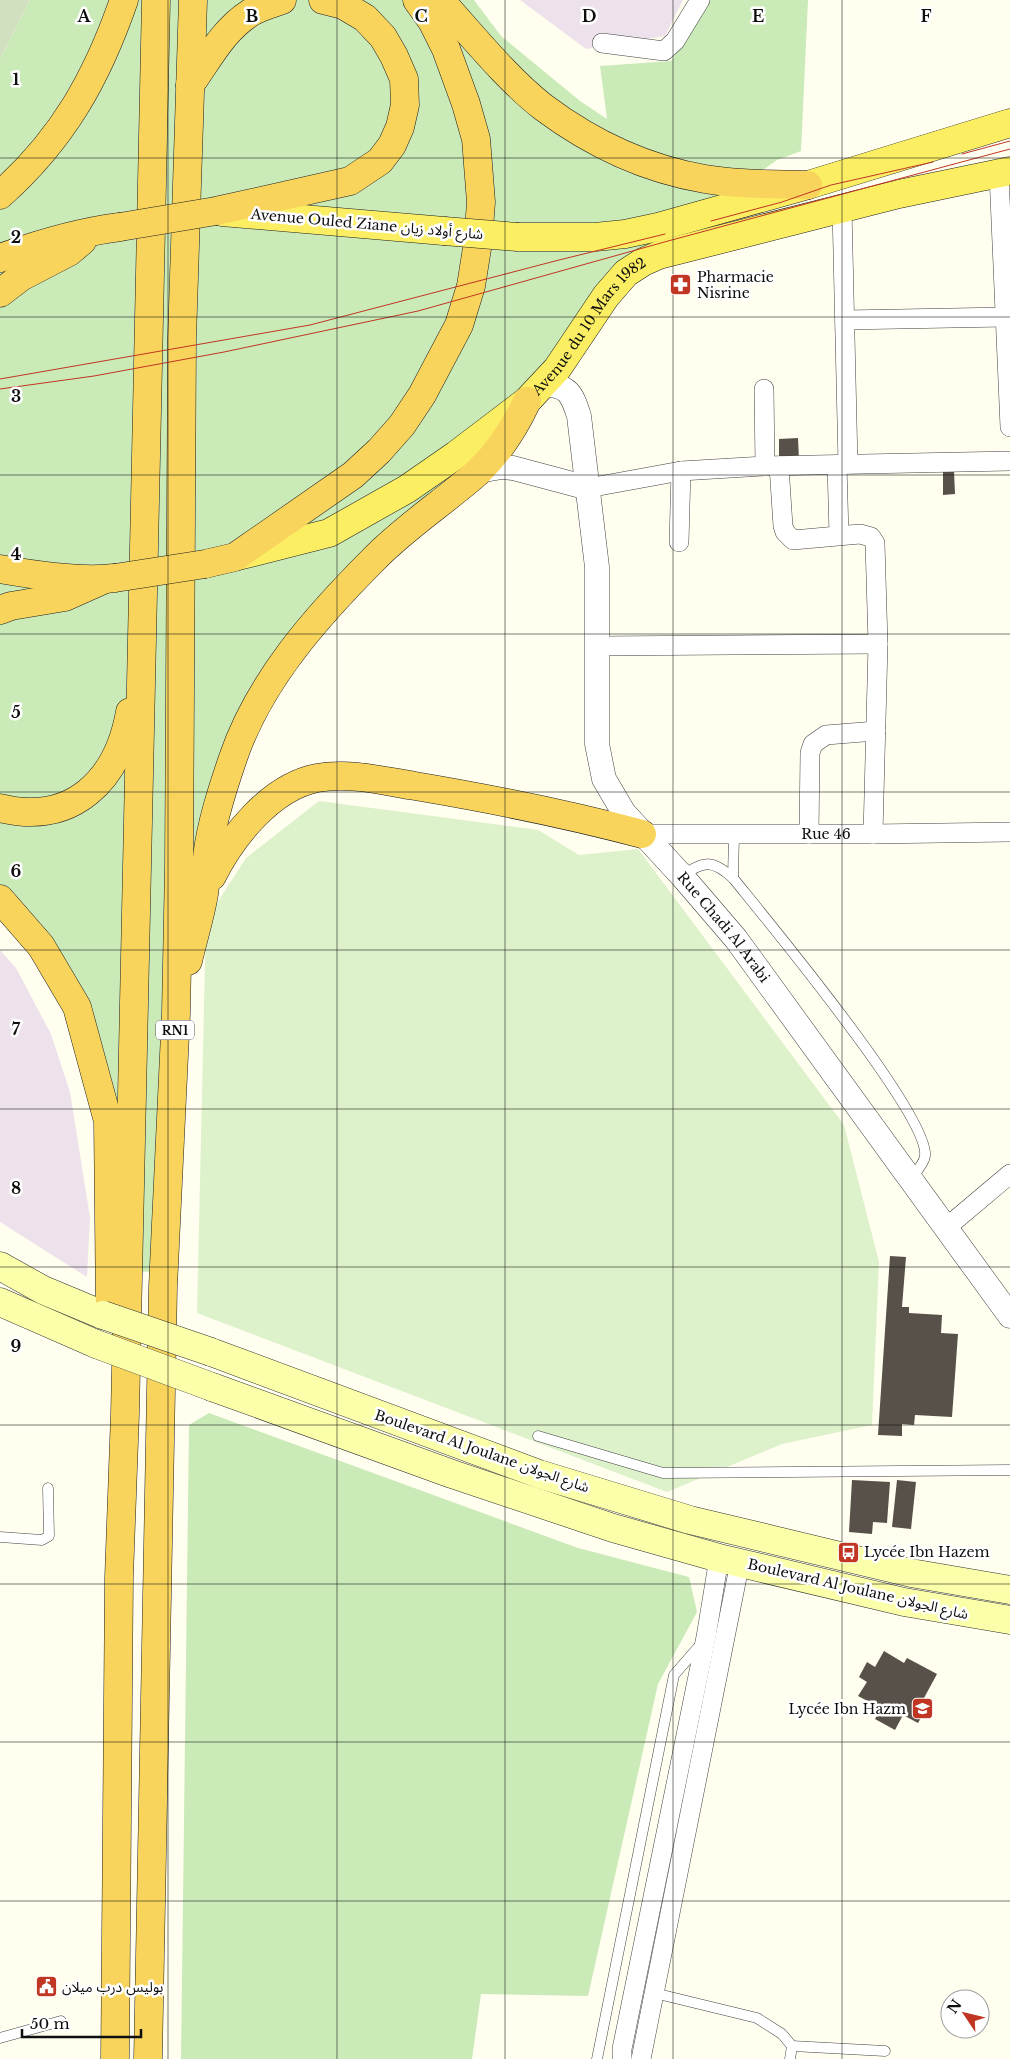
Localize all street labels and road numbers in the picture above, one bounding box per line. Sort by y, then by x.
street label: Avenue Ouled Ziane شارع أولاد زيان [249,205,484,245]
street label: Avenue du 10 Mars 1982 [527,253,649,400]
street label: Rue 46 [801,825,851,843]
street label: Rue Chadi Al Arabi [674,868,774,986]
road number: RN1 [156,1020,194,1040]
street label: Boulevard Al Joulane شارع الجولان [372,1406,592,1498]
street label: Boulevard Al Joulane شارع الجولان [745,1555,970,1625]

